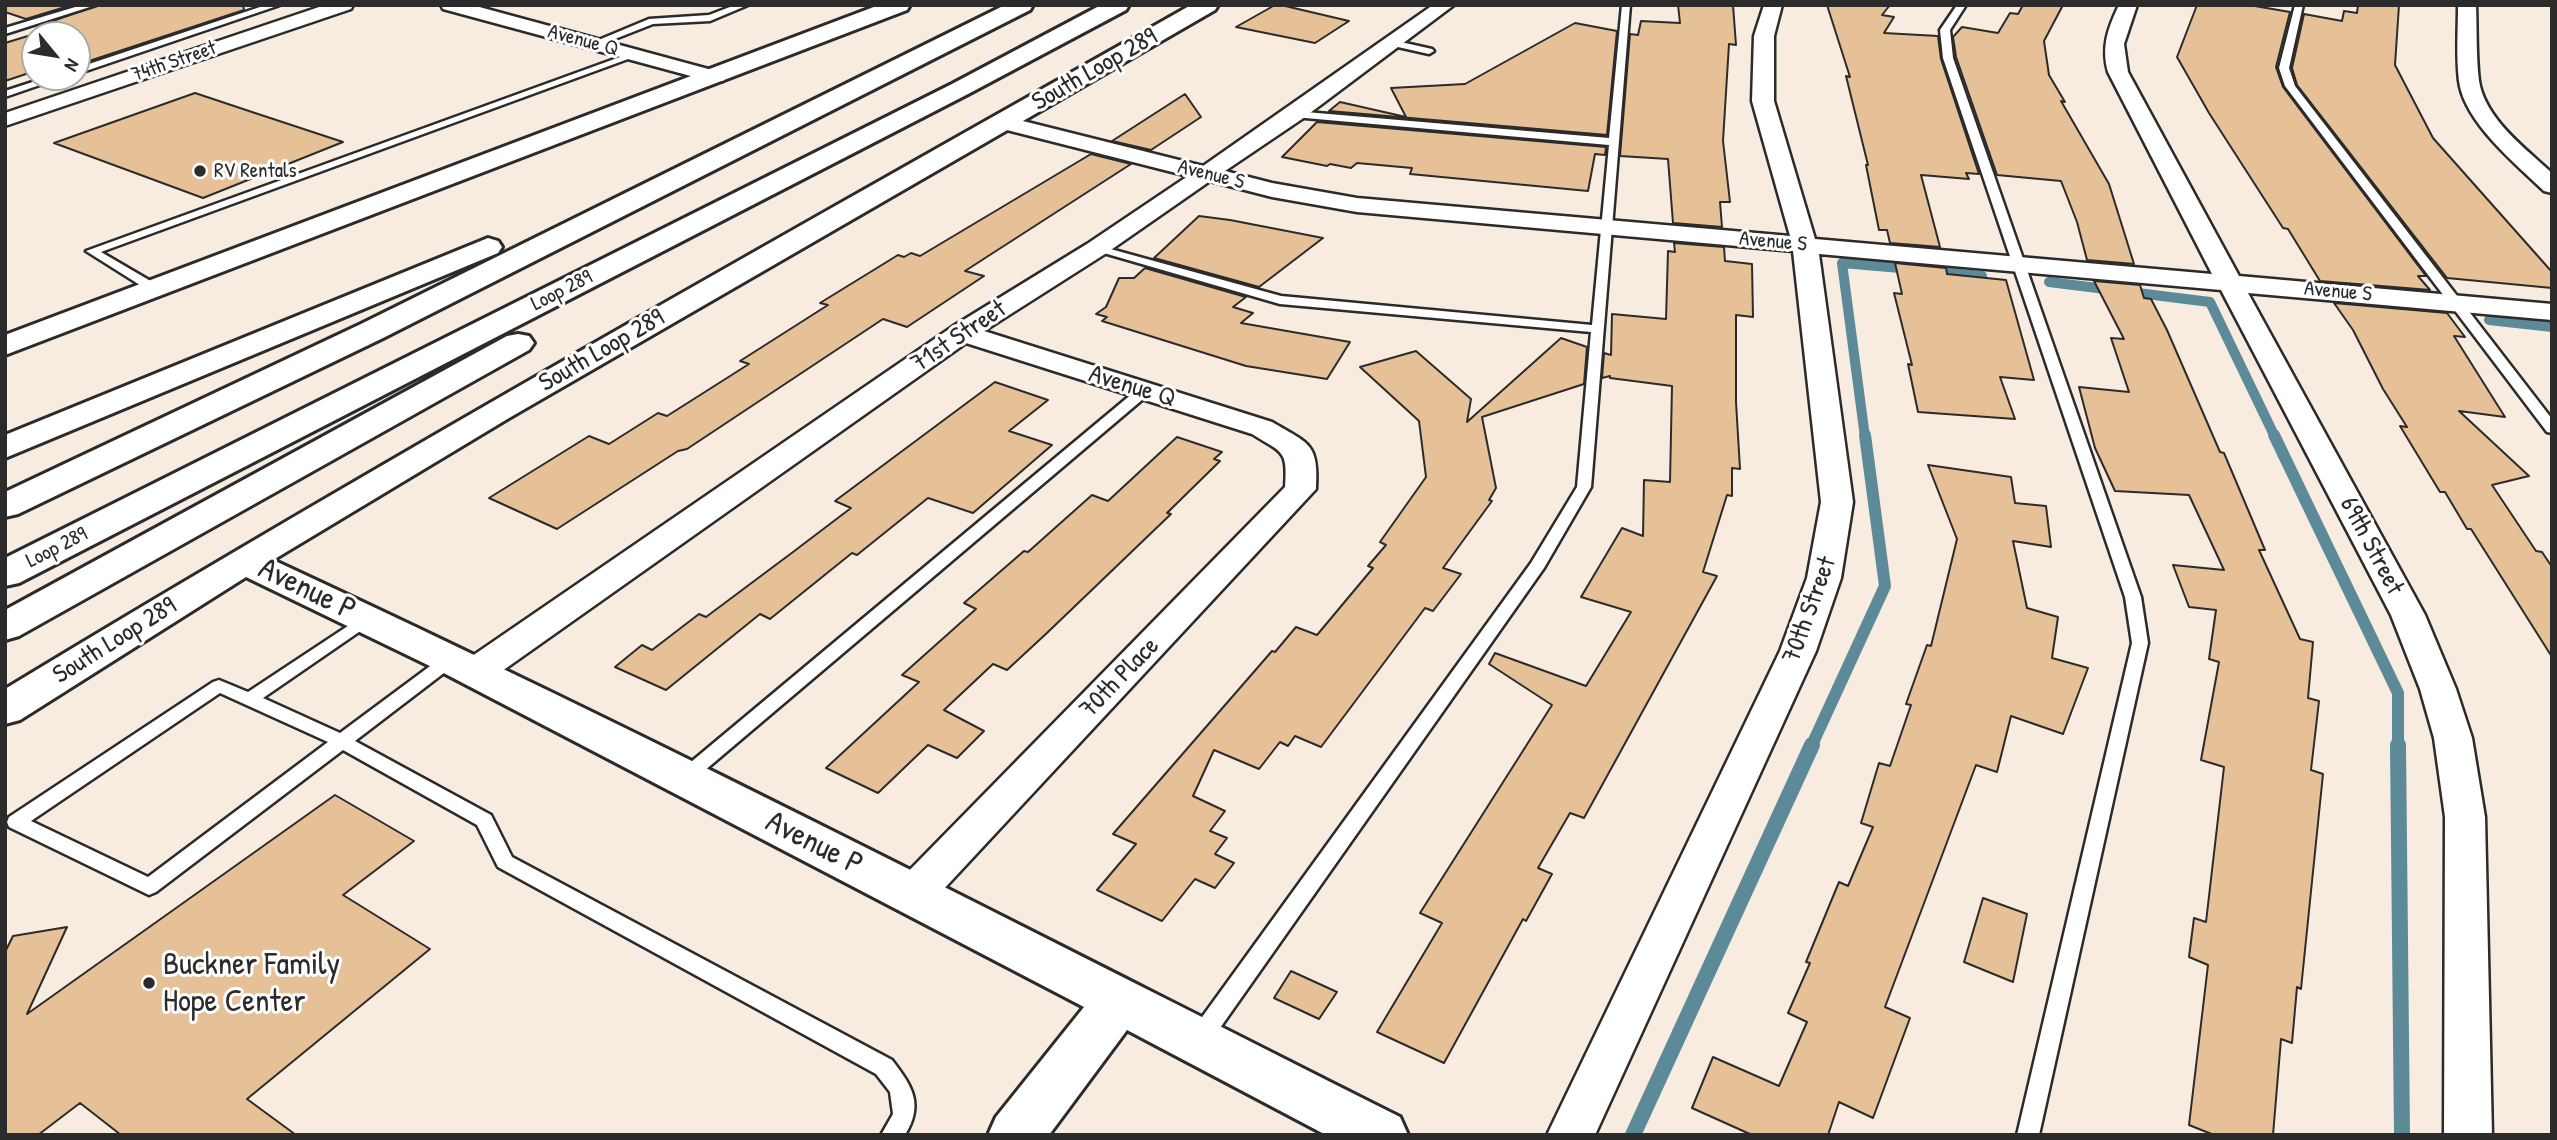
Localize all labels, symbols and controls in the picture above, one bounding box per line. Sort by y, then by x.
street label: Avenue Q [545,20,621,62]
north arrow [21,21,91,91]
street label: South Loop 289 [1027,22,1163,118]
street label: 74th Street [128,36,220,88]
text: N [59,55,86,76]
street label: Avenue S [1175,155,1247,195]
place label: RV Rentals [214,158,297,184]
marker: RV Rentals [192,163,208,179]
street label: Avenue S [1738,226,1808,258]
street label: Loop 289 [527,265,597,317]
street label: Avenue S [2303,276,2373,308]
street label: 71st Street [906,294,1012,380]
street label: South Loop 289 [534,303,670,399]
street label: Avenue Q [1085,359,1179,415]
street label: 69th Street [2332,492,2410,600]
street label: Loop 289 [22,522,92,574]
street label: Avenue P [252,550,362,630]
street label: 70th Street [1776,553,1844,667]
street label: South Loop 289 [48,591,182,691]
street label: 70th Place [1074,631,1166,725]
street label: Avenue P [759,803,869,885]
place label: Buckner Family Hope Center [163,946,340,1021]
marker: Buckner Family Hope Center [141,975,157,991]

